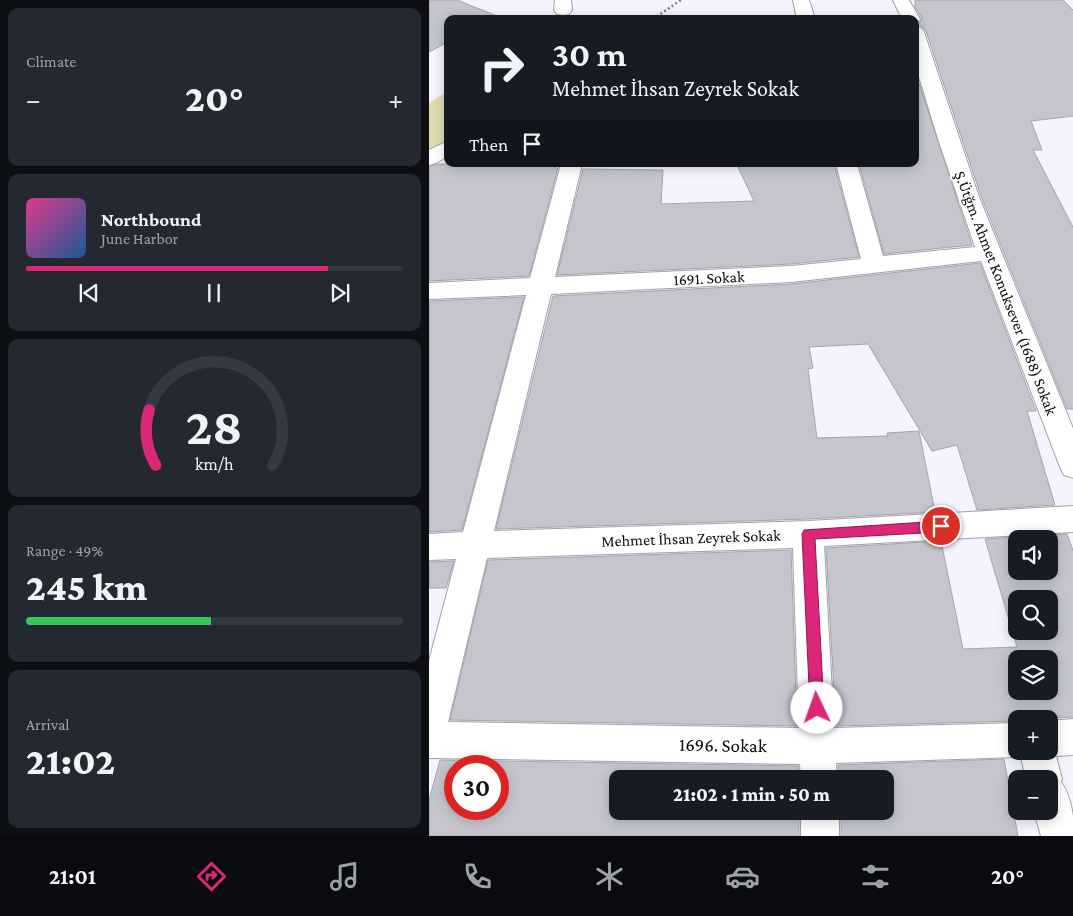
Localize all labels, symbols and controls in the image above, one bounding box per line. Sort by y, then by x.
icon: right [469,35,534,100]
text: 30 m [552,35,627,74]
text: Climate [26,53,76,70]
text: Mehmet İhsan Zeyrek Sokak [552,76,799,101]
text: 20° [185,77,244,119]
text: − [26,84,41,115]
text: + [388,84,403,115]
icon: arrive [518,130,546,158]
text: Then [469,134,508,155]
street label: Ş.Ütğm. Ahmet Konuksever (1688) Sokak [951,169,1061,418]
text: Northbound [101,209,201,230]
text: June Harbor [101,230,178,247]
street label: 1691. Sokak [673,268,745,288]
icon: previous [75,279,103,307]
icon: pause [200,279,228,307]
icon: next [326,279,354,307]
text: 28 [186,397,243,455]
text: km/h [195,454,234,474]
pin [920,505,962,547]
icon: arrive [927,512,955,540]
street label: Mehmet İhsan Zeyrek Sokak [601,526,781,551]
map controls [1008,530,1058,820]
button: sound [1008,530,1058,580]
text: Range · 49% [26,542,103,559]
text: 245 km [26,566,147,608]
button: search [1008,590,1058,640]
button: layers [1008,650,1058,700]
position arrow [790,681,842,733]
button: + [1008,710,1058,760]
text: Arrival [26,716,70,733]
street label: 1696. Sokak [679,734,768,756]
text: 21:02 [26,740,115,782]
speed limit sign: 30 [444,755,509,820]
button: − [1008,770,1058,820]
text: 21:02 · 1 min · 50 m [673,784,830,805]
icon: directions [194,859,229,894]
icon: music [327,859,362,894]
icon: phone [460,859,495,894]
icon: climate [592,859,627,894]
icon: car [725,859,760,894]
icon: filters [858,859,893,894]
text: 21:01 [49,864,96,889]
text: 20° [991,864,1024,889]

